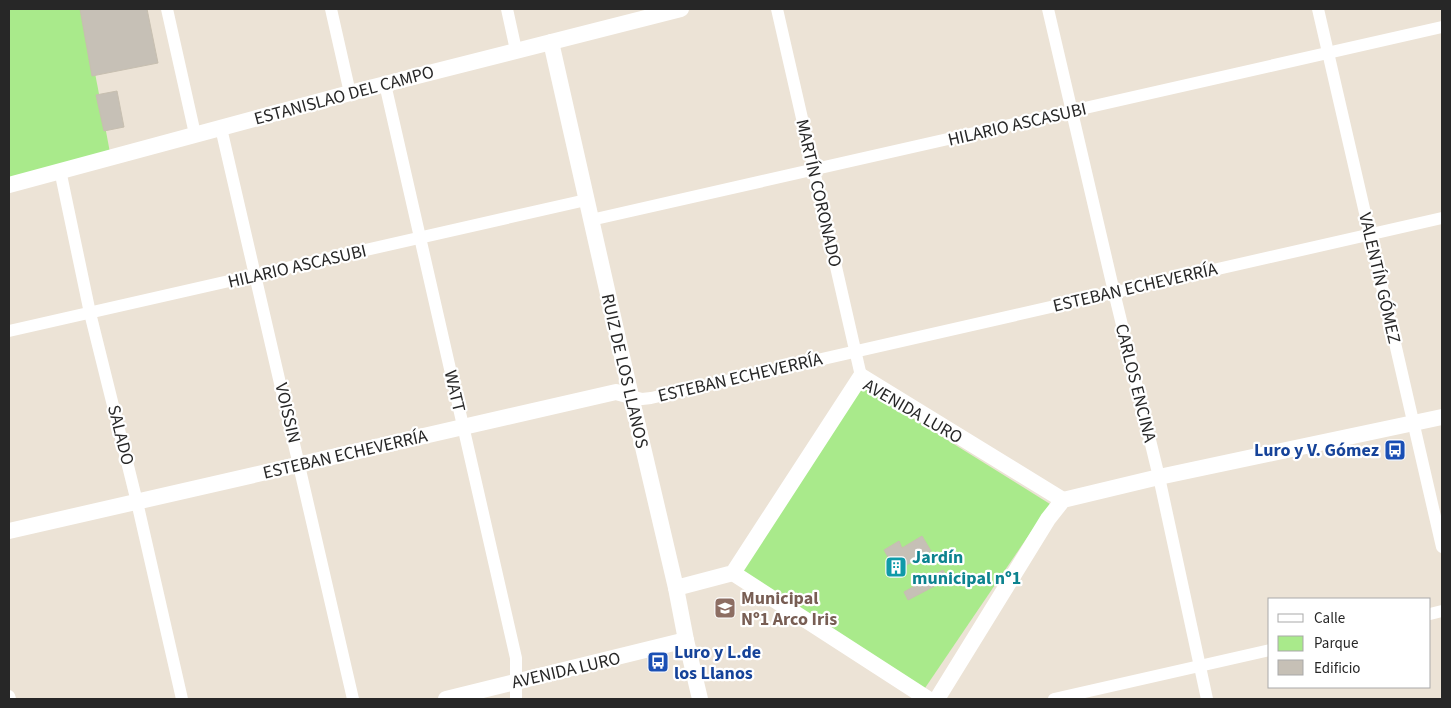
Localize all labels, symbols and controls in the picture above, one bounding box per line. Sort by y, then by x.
street label: ESTANISLAO DEL CAMPO [251,59,437,132]
street label: HILARIO ASCASUBI [945,96,1089,153]
street label: MARTÍN CORONADO [789,117,848,269]
street label: VALENTÍN GÓMEZ [1352,210,1407,346]
street label: HILARIO ASCASUBI [225,238,369,295]
street label: ESTEBAN ECHEVERRÍA [1050,256,1220,319]
street label: RUIZ DE LOS LLANOS [595,291,654,451]
street label: CARLOS ENCINA [1109,321,1162,445]
street label: ESTEBAN ECHEVERRÍA [655,346,825,409]
street label: WATT [438,368,472,415]
street label: AVENIDA LURO [858,373,967,450]
street label: VOISSIN [268,381,307,446]
street label: SALADO [101,403,140,468]
street label: ESTEBAN ECHEVERRÍA [260,423,430,486]
place label: Luro y V. Gómez [1254,438,1379,463]
bus stop icon: Luro y V. Gómez [1383,438,1407,462]
place label: Jardín municipal nº1 [912,545,1021,591]
building icon: Jardín municipal nº1 [884,555,908,579]
place label: Municipal Nº1 Arco Iris [741,586,837,632]
school or university icon: Municipal Nº1 Arco Iris [713,596,737,620]
legend [1268,598,1431,688]
text: Calle [1314,608,1345,629]
text: Parque [1314,633,1358,654]
place label: Luro y L.de los Llanos [674,640,761,686]
street label: AVENIDA LURO [509,646,623,695]
bus stop icon: Luro y L.de los Llanos [646,650,670,674]
text: Edificio [1314,658,1361,679]

